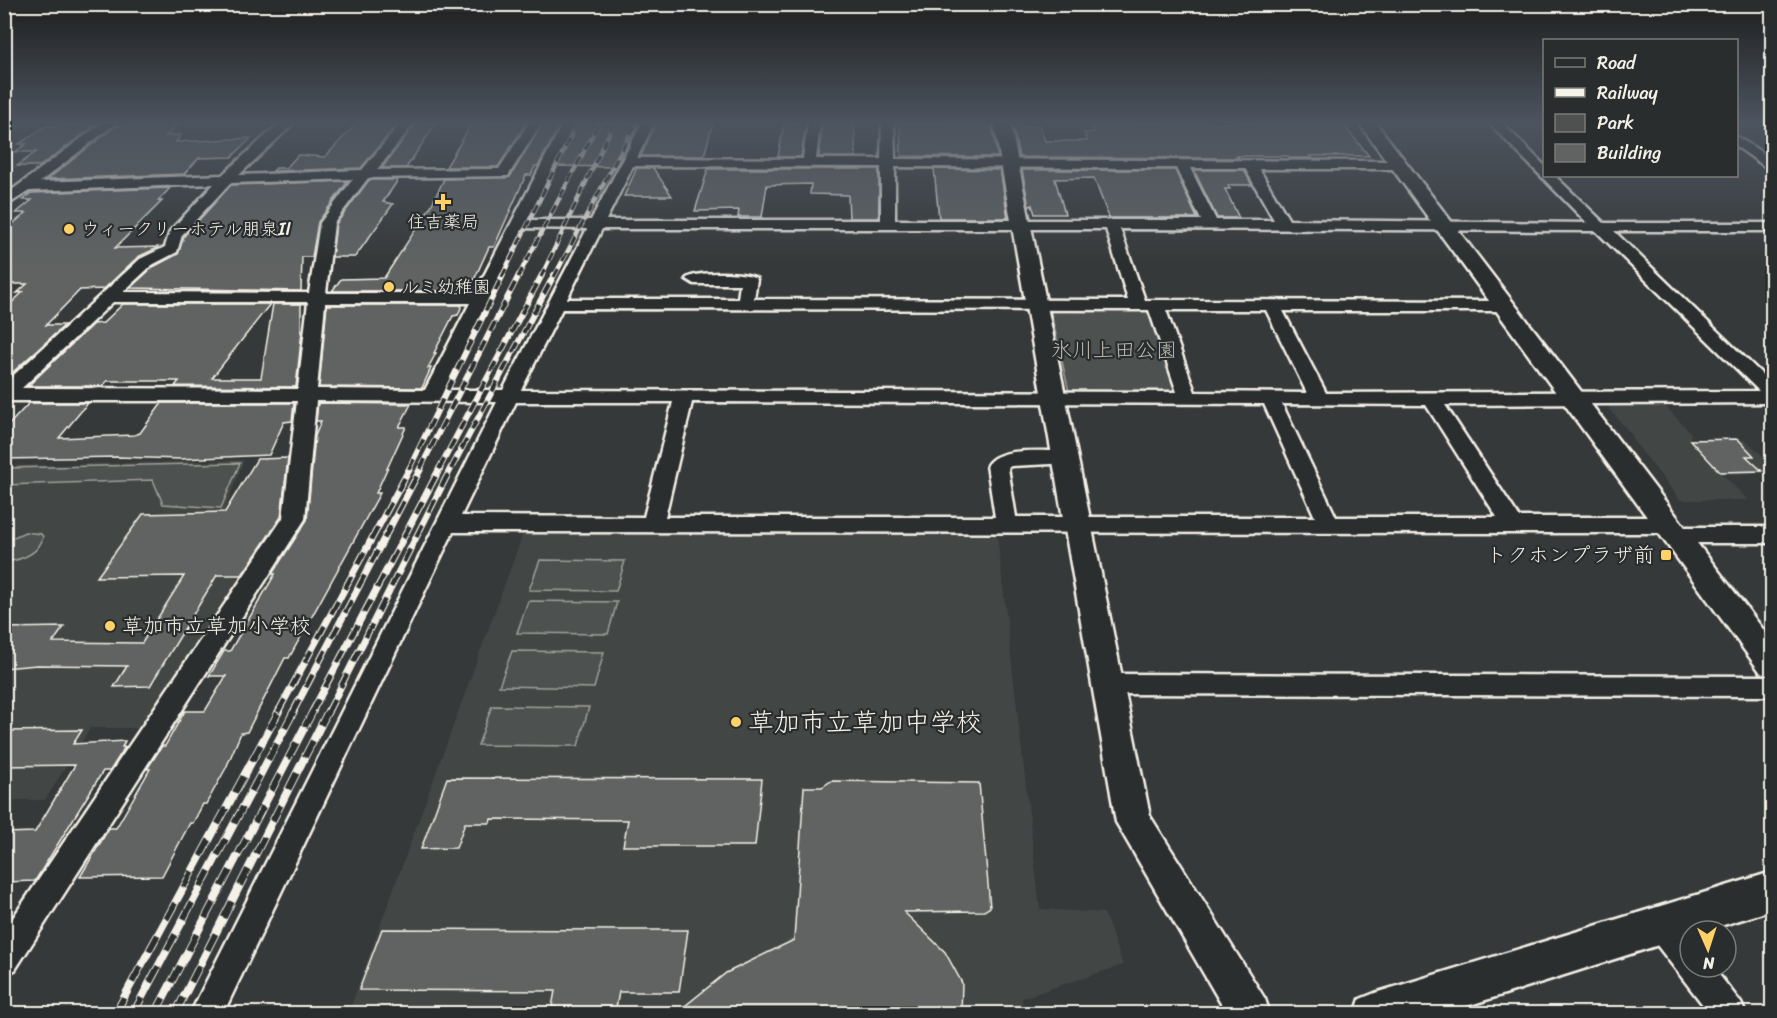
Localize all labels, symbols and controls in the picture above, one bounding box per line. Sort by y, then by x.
legend [1543,39,1738,177]
text: Road [1597,47,1637,79]
text: Railway [1597,77,1659,109]
text: Park [1597,107,1634,139]
text: Building [1597,137,1661,169]
marker: 住吉薬局 [436,195,450,209]
place label: 住吉薬局 [407,206,479,238]
place label: ウィークリーホテル朋泉II [81,213,291,245]
marker: ウィークリーホテル朋泉II [62,222,76,236]
place label: ルミ幼稚園 [401,271,491,303]
marker: ルミ幼稚園 [382,280,396,294]
park label: 氷川上田公園 [1051,331,1177,369]
place label: トクホンプラザ前 [1486,536,1654,574]
marker: トクホンプラザ前 [1659,548,1673,562]
place label: 草加市立草加小学校 [122,607,311,645]
marker: 草加市立草加小学校 [103,619,117,633]
place label: 草加市立草加中学校 [748,699,982,745]
marker: 草加市立草加中学校 [729,715,743,729]
north arrow [1678,919,1738,979]
text: N [1702,949,1716,978]

